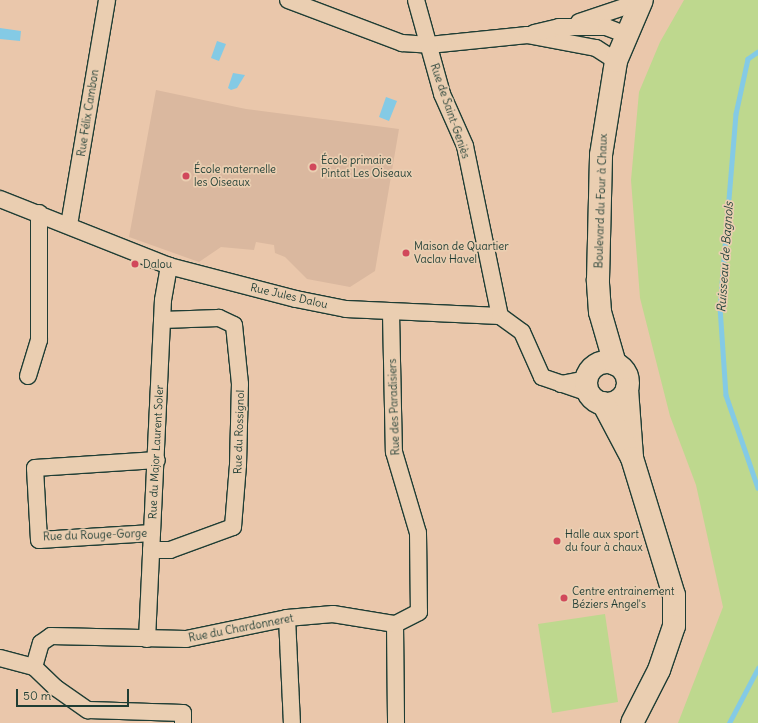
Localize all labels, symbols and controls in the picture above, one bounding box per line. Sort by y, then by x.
street label: Rue de Saint-Geniès [428,62,472,160]
street label: Rue Félix Cambon [75,68,101,158]
street label: Boulevard du Four à Chaux [592,133,610,269]
place label: École primaire Pintat Les Oiseaux [321,154,412,180]
marker: École primaire Pintat Les Oiseaux [308,162,318,172]
place label: École maternelle les Oiseaux [194,163,276,189]
marker: École maternelle les Oiseaux [181,171,191,181]
water label: Ruisseau de Bagnols [714,201,736,313]
place label: Maison de Quartier Vaclav Havel [414,240,509,266]
marker: Maison de Quartier Vaclav Havel [401,248,411,258]
place label: Dalou [143,257,172,271]
marker: Dalou [130,259,140,269]
street label: Rue Jules Dalou [249,281,329,311]
street label: Rue des Paradisiers [386,358,402,456]
street label: Rue du Major Laurent Soler [146,384,166,520]
street label: Rue du Rossignol [231,390,247,474]
street label: Rue du Rouge-Gorge [43,527,147,543]
place label: Halle aux sport du four à chaux [565,528,643,554]
marker: Halle aux sport du four à chaux [552,536,562,546]
place label: Centre entrainement Béziers Angel's [572,585,674,611]
marker: Centre entrainement Béziers Angel's [559,593,569,603]
street label: Rue du Chardonneret [187,611,295,645]
scale bar [18,681,131,707]
text: 50 m [23,688,51,703]

